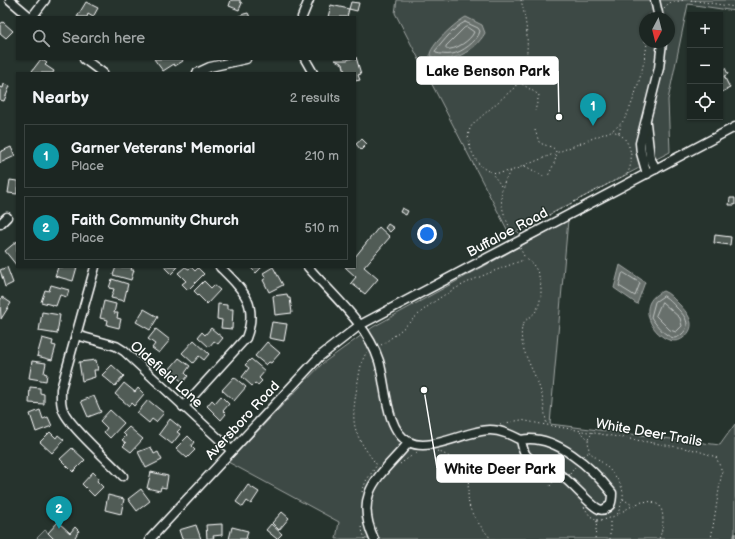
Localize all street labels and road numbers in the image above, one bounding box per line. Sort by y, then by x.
street label: Buffaloe Road [464,204,551,261]
street label: Oldefield Lane [127,337,206,411]
street label: Aversboro Road [202,378,283,463]
street label: White Deer Trails [594,415,704,450]

